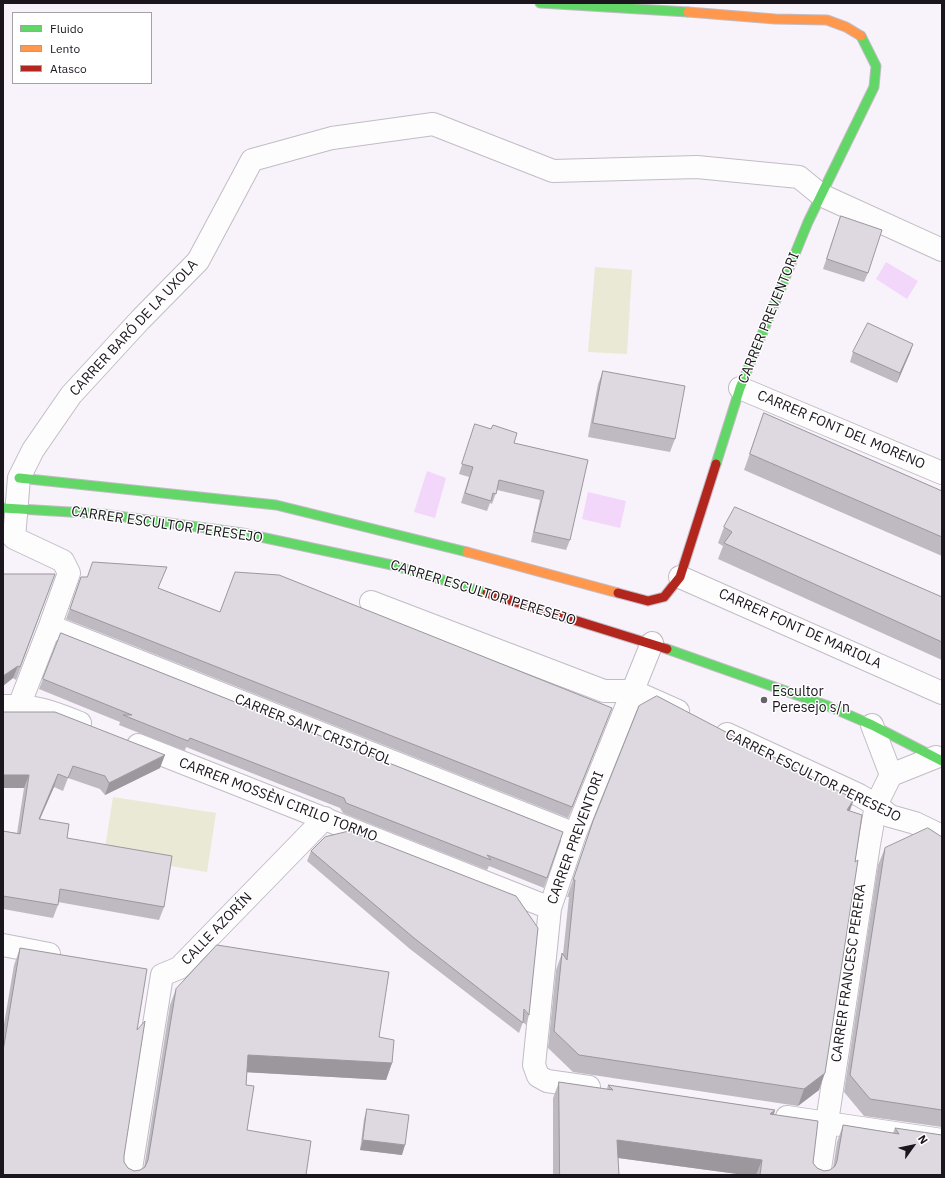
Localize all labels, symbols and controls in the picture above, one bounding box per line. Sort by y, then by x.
legend [12,12,152,84]
text: Fluido [50,21,83,36]
text: Lento [50,41,80,56]
text: Atasco [50,61,87,76]
street label: CARRER PREVENTORI [735,250,803,386]
street label: CARRER BARÓ DE LA UXOLA [66,256,202,400]
street label: CARRER FONT DEL MORENO [754,387,928,473]
street label: CARRER ESCULTOR PERESEJO [70,503,264,547]
street label: CARRER ESCULTOR PERESEJO [388,557,578,629]
street label: CARRER FONT DE MARIOLA [716,585,884,673]
place label: Escultor Peresejo s/n [772,684,850,716]
street label: CARRER SANT CRISTÒFOL [232,691,394,769]
marker: Escultor Peresejo s/n [759,695,769,705]
street label: CARRER ESCULTOR PERESEJO [722,726,904,826]
street label: CARRER MOSSÈN CIRILO TORMO [176,754,380,846]
street label: CARRER PREVENTORI [544,769,608,907]
street label: CARRER FRANCESC PERERA [828,883,870,1063]
street label: CALLE AZORÍN [178,889,256,969]
north arrow [893,1126,933,1166]
text: N [915,1132,931,1147]

